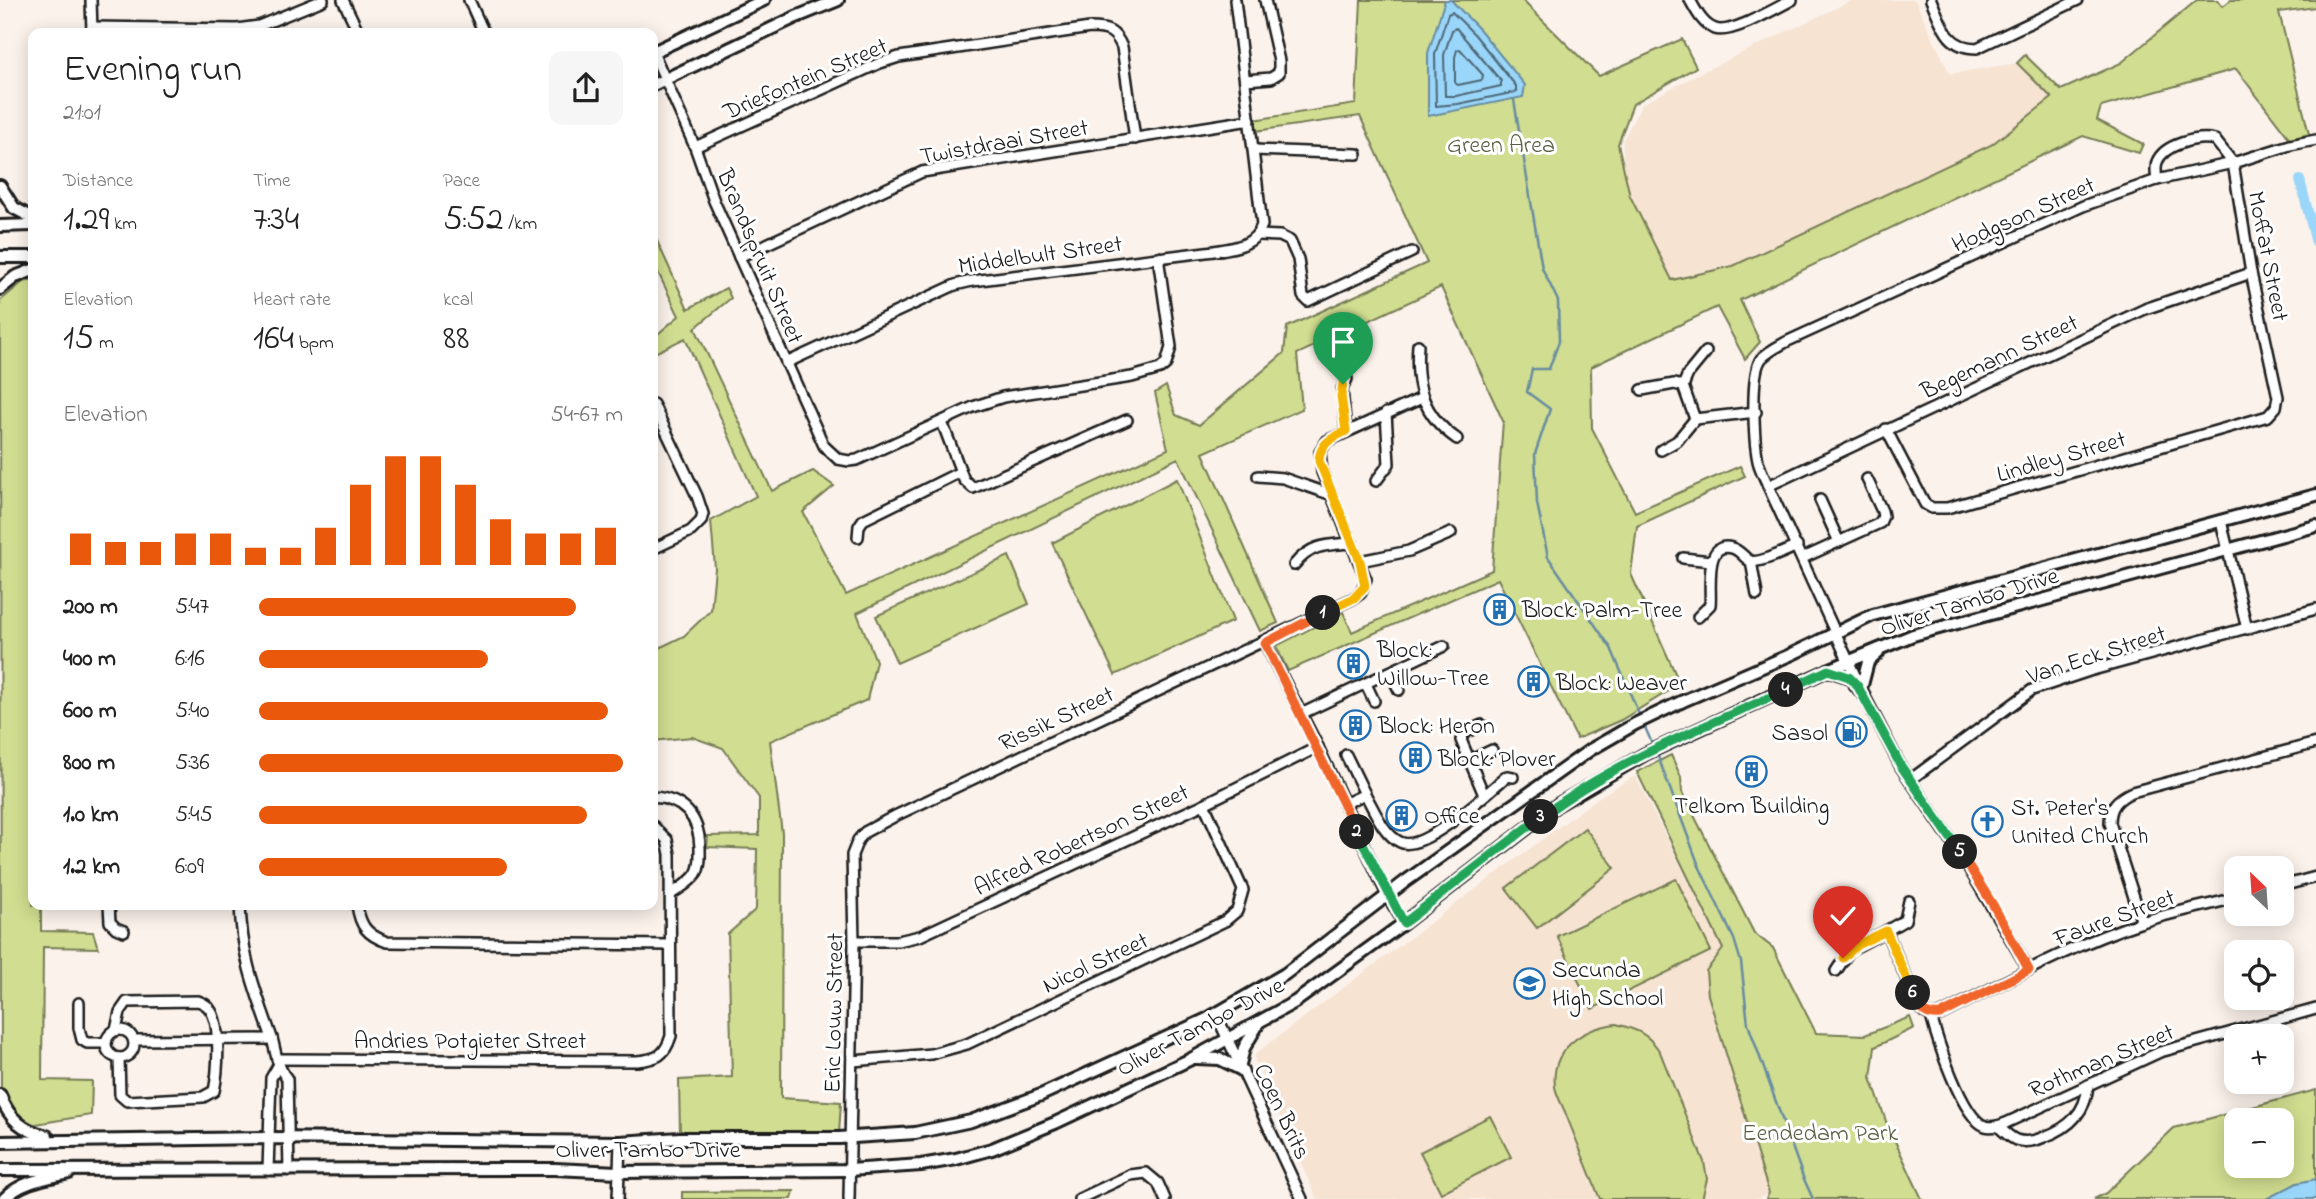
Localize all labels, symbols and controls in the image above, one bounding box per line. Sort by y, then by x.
street label: Driefontein Street [717,30,894,131]
text: Evening run [63,43,242,99]
button: share [549,51,623,125]
text: 21:01 [63,97,101,130]
street label: Twistdraai Street [918,111,1091,175]
park label: Green Area [1447,129,1555,164]
street label: Brandspruit Street [706,163,811,350]
text: Distance [63,168,133,195]
text: Time [253,168,291,195]
text: Pace [443,168,480,195]
street label: Hodgson Street [1947,169,2101,264]
street label: Moffat Street [2237,188,2296,325]
text: 1.29 [63,195,109,246]
text: 7:34 [253,195,299,246]
text: 5:52 [443,195,503,246]
text: km [109,211,137,238]
text: /km [503,211,537,238]
street label: Middelbult Street [956,228,1125,285]
text: Elevation [63,287,133,314]
text: Heart rate [253,287,331,314]
text: kcal [443,287,473,314]
street label: Begemann Street [1915,306,2085,411]
pin [1313,312,1373,384]
text: 15 [63,314,94,365]
text: 164 [253,314,294,365]
text: 88 [443,314,469,365]
icon: arrive [1324,323,1362,361]
text: m [94,330,114,357]
text: bpm [294,330,334,357]
text: Elevation [63,399,148,432]
text: 54–67 m [551,399,623,432]
street label: Lindley Street [1993,423,2131,495]
street label: Oliver Tambo Drive [1876,560,2063,647]
text: 200 m [63,591,118,624]
text: 5:47 [175,591,209,624]
building icon: Block: Palm-Tree [1482,592,1516,626]
place label: Block: Palm-Tree [1521,594,1682,629]
pin: 1 [1306,596,1340,630]
text: 1 [1319,599,1326,626]
street label: Van Eck Street [2022,617,2171,696]
place label: Block: Willow-Tree [1376,634,1489,697]
text: 400 m [63,643,116,676]
text: 6:16 [175,643,205,676]
building icon: Block: Willow-Tree [1337,646,1371,680]
building icon: Block: Weaver [1516,665,1550,699]
place label: Block: Weaver [1555,667,1687,702]
pin: 4 [1768,672,1803,708]
text: 4 [1782,676,1789,703]
street label: Rissik Street [994,678,1120,762]
text: 600 m [63,695,117,728]
text: 5:40 [175,695,210,728]
building icon: Block: Heron [1338,708,1372,742]
place label: Block: Heron [1377,710,1495,745]
fuel station icon: Sasol [1834,715,1868,749]
place label: Sasol [1772,717,1828,752]
building icon: Block: Plover [1398,741,1432,775]
place label: Block: Plover [1437,743,1556,778]
text: 800 m [63,747,115,780]
text: 5:36 [175,747,210,780]
building icon: Telkom Building [1735,754,1769,788]
street label: Alfred Robertson Street [969,776,1195,907]
place label: Telkom Building [1675,790,1829,825]
place label: St. Peter's United Church [2011,792,2148,855]
building icon: Office [1384,798,1418,832]
text: 1.0 km [63,799,119,832]
text: 5:45 [175,799,213,832]
place label: Office [1424,800,1480,835]
pin: 3 [1524,800,1558,834]
text: 3 [1537,803,1544,830]
church icon: St. Peter's United Church [1971,804,2005,838]
pin: 2 [1340,814,1374,850]
text: 2 [1352,818,1361,845]
pin: 5 [1942,834,1978,870]
text: 5 [1954,838,1965,865]
text: 1.2 km [63,851,120,884]
text: 6:09 [175,851,204,884]
north arrow [2224,856,2294,926]
map controls [2224,856,2294,1178]
street label: Faure Street [2048,881,2180,958]
pin [1813,886,1873,958]
icon: check [1824,897,1862,935]
street label: Nicol Street [1037,924,1155,1004]
street label: Eric Louw Street [817,933,854,1093]
button: locate [2224,940,2294,1010]
place label: Secunda High School [1552,954,1663,1017]
school or university icon: Secunda High School [1512,966,1546,1000]
street label: Oliver Tambo Drive [1111,969,1291,1087]
pin: 6 [1896,976,1930,1010]
text: 6 [1908,979,1917,1006]
street label: Rothman Street [2024,1016,2180,1109]
button: + [2224,1024,2294,1094]
street label: Andries Potgieter Street [354,1025,586,1060]
street label: Coen Brits [1243,1058,1318,1166]
button: − [2224,1108,2294,1178]
park label: Eendedam Park [1742,1117,1898,1152]
street label: Oliver Tambo Drive [556,1134,741,1169]

